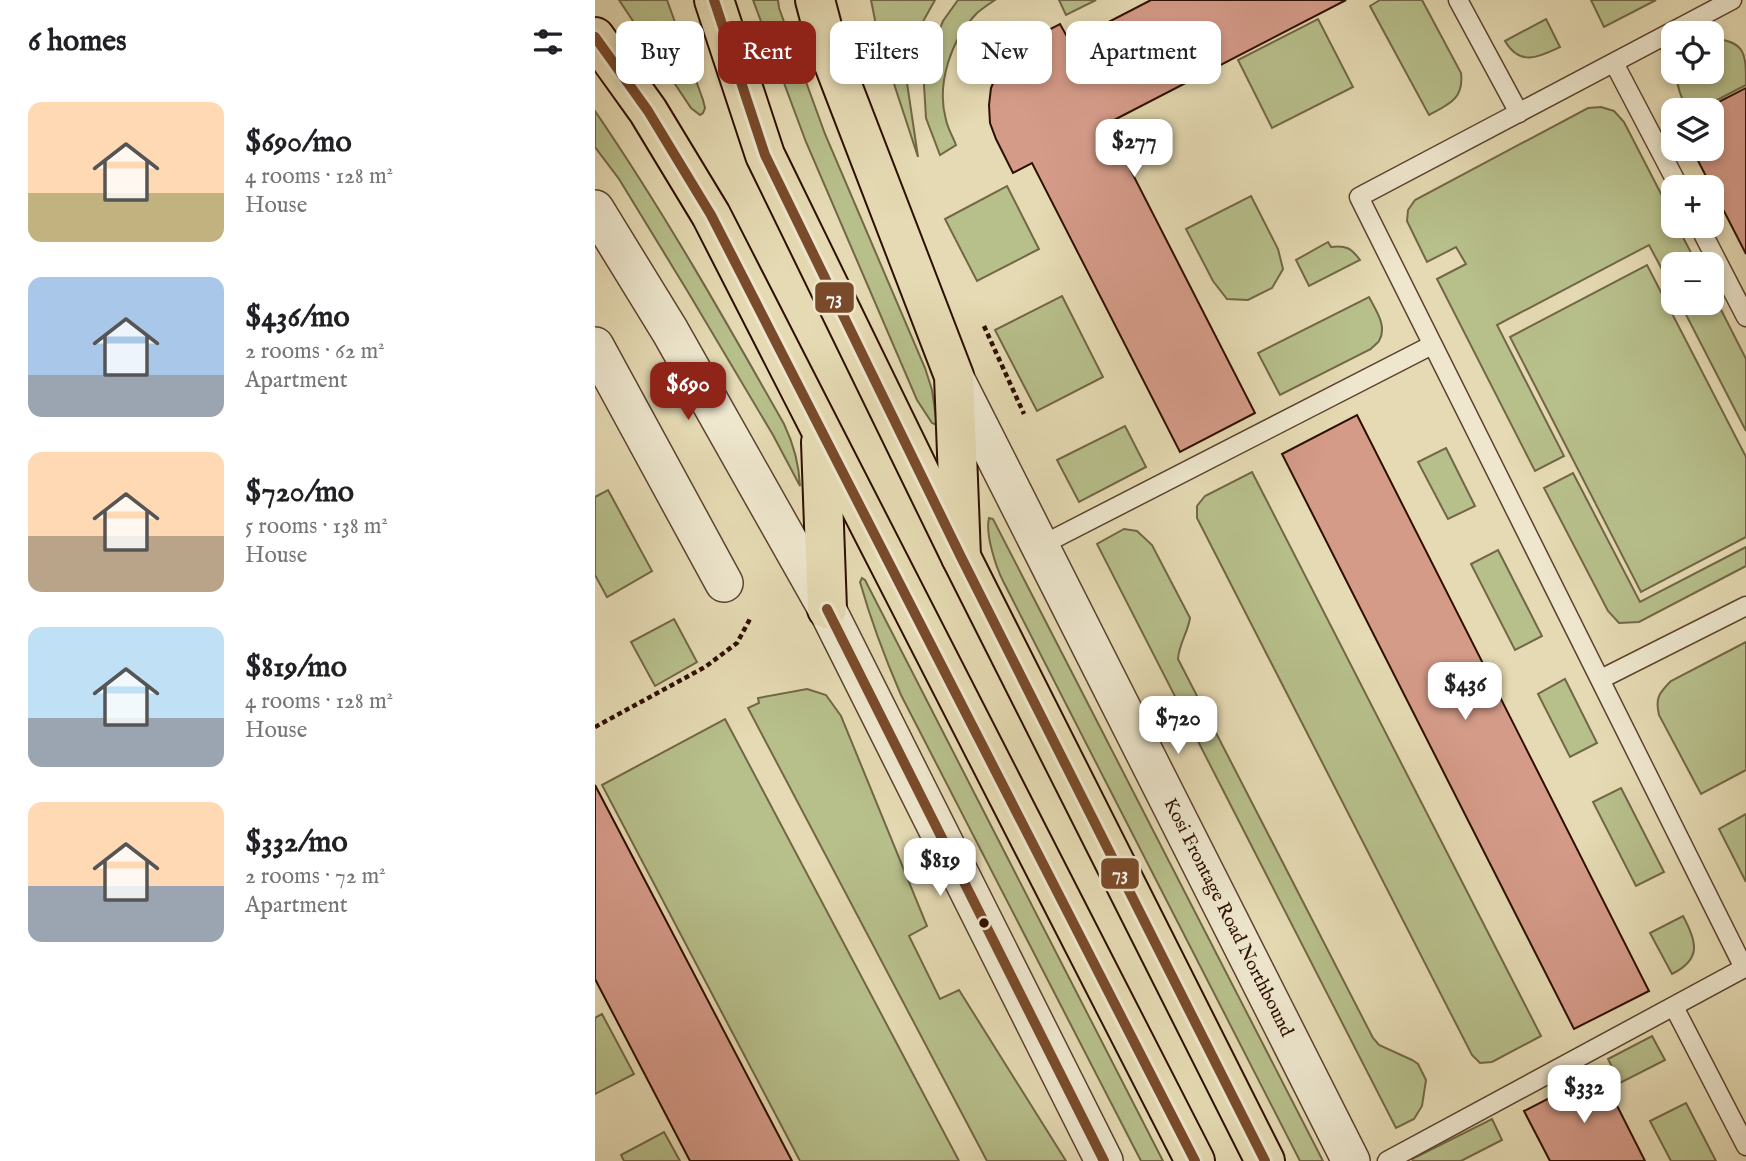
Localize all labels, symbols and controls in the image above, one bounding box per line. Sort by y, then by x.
chip: Buy [616,21,704,84]
chip: Rent [718,21,816,84]
chip: Filters [830,21,943,84]
chip: New [957,21,1052,84]
chip: Apartment [1066,21,1221,84]
map controls [1661,21,1724,315]
button: locate [1661,21,1724,84]
text: 6 homes [28,23,127,61]
icon: filters [529,23,567,61]
button: layers [1661,98,1724,161]
pin: $277 [1093,120,1175,179]
text: $690/mo [245,124,352,162]
text: $277 [1112,127,1156,156]
icon: home [84,130,168,214]
text: 4 rooms · 128 m² [245,162,393,191]
button: + [1661,175,1724,238]
text: House [245,191,307,220]
button: − [1661,252,1724,315]
line badge: 73 [814,281,855,314]
text: 73 [826,287,842,311]
text: $436/mo [245,299,350,337]
icon: home [84,305,168,389]
text: 2 rooms · 62 m² [245,337,385,366]
pin: $690 [647,362,729,422]
text: Apartment [245,366,348,395]
text: $690 [666,370,710,399]
text: $720/mo [245,474,354,512]
icon: home [84,480,168,564]
text: 5 rooms · 138 m² [245,512,388,541]
text: House [245,541,307,570]
text: $819/mo [245,649,347,687]
icon: home [84,655,168,739]
pin: $436 [1424,662,1506,722]
text: $436 [1444,670,1486,699]
text: 4 rooms · 128 m² [245,687,393,716]
pin: $720 [1137,696,1219,756]
text: $720 [1155,704,1201,733]
text: House [245,716,307,745]
street label: Kosi Frontage Road Northbound [1158,794,1299,1042]
text: $332/mo [245,824,348,862]
icon: home [84,830,168,914]
pin: $819 [899,838,981,898]
text: $819 [920,846,960,875]
line badge: 73 [1100,857,1140,890]
text: 2 rooms · 72 m² [245,862,386,891]
text: 73 [1112,863,1128,887]
text: Apartment [245,891,348,920]
unlabelled marker [977,916,991,930]
pin: $332 [1543,1066,1625,1125]
text: $332 [1564,1073,1604,1102]

